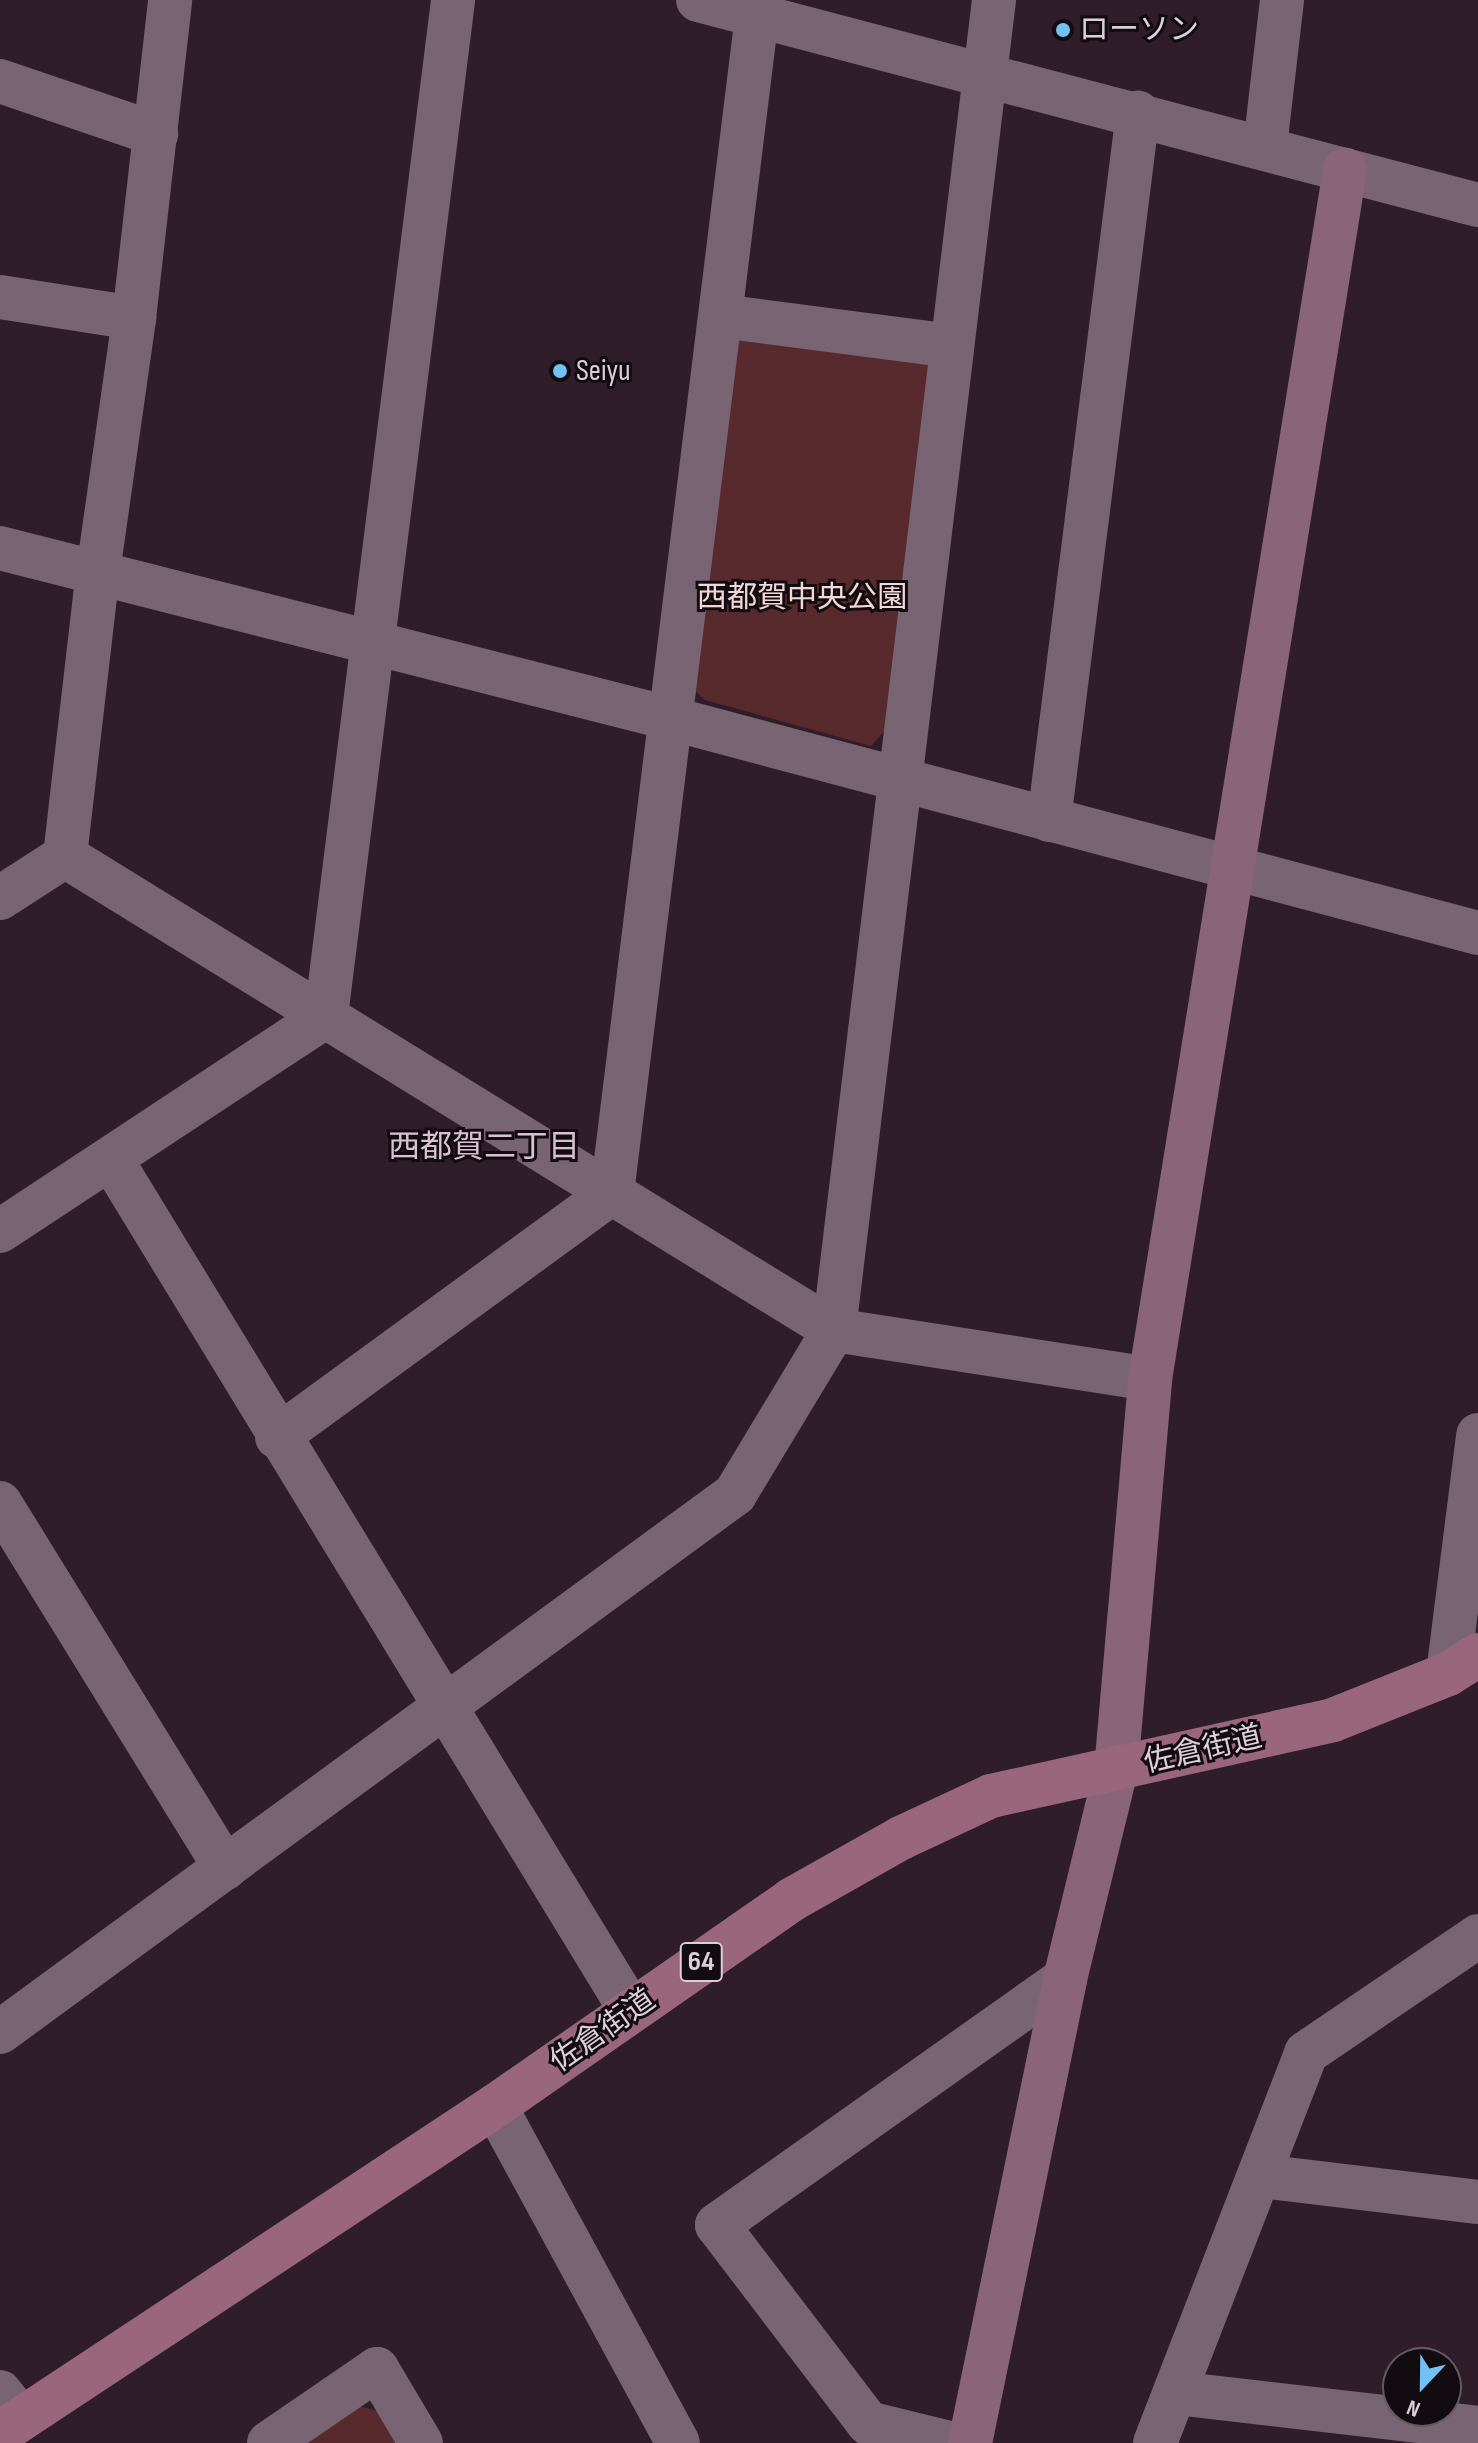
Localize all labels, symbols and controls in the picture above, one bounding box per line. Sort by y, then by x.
place label: ローソン [1079,12,1199,48]
marker: ローソン [1054,21,1072,39]
place label: Seiyu [576,353,631,389]
marker: Seiyu [551,362,569,380]
park label: 西都賀中央公園 [697,580,907,616]
district label: 西都賀二丁目 [388,1129,580,1167]
street label: 佐倉街道 [1140,1719,1266,1781]
road number: 64 [679,1938,723,1986]
street label: 佐倉街道 [544,1982,662,2080]
north arrow [1382,2347,1462,2427]
text: N [1403,2393,1424,2423]

